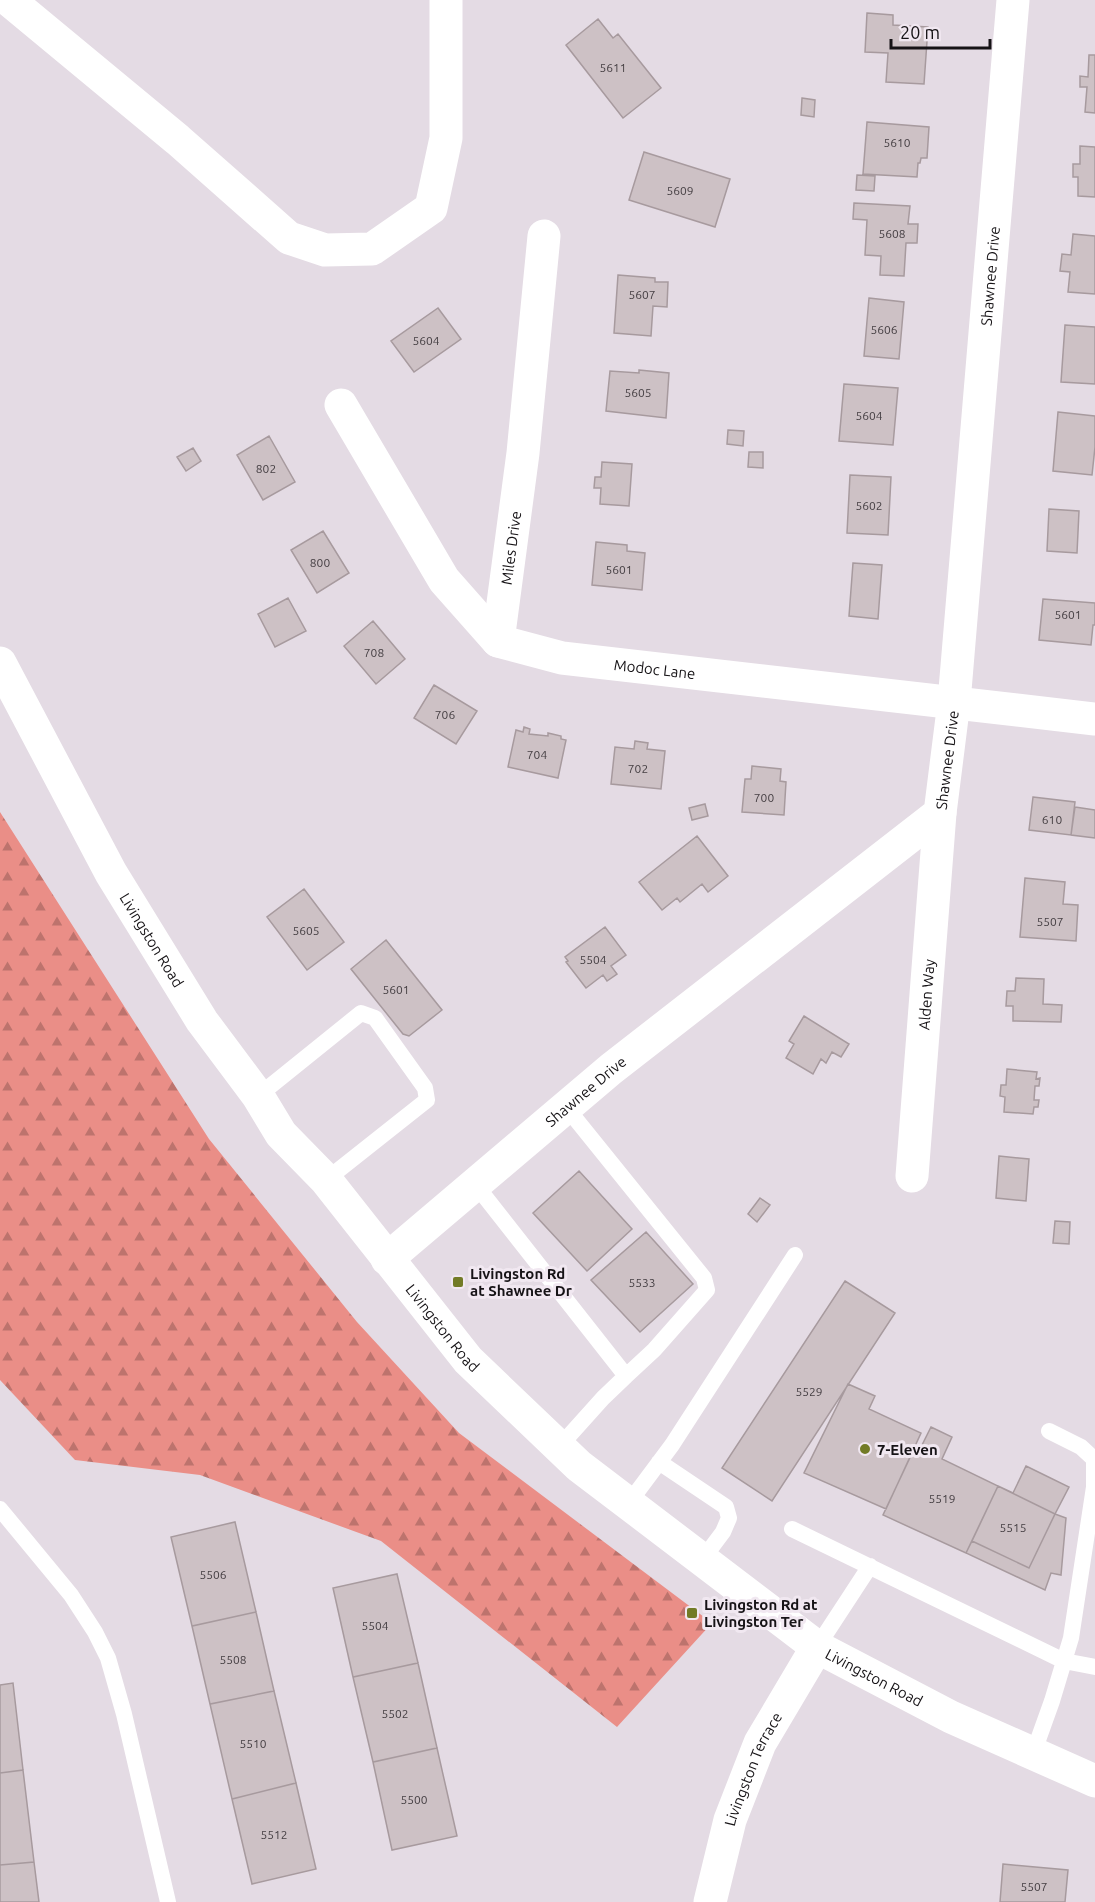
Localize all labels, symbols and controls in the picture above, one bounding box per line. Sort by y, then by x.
scale bar [891,12,990,50]
text: 20 m [900,22,940,42]
house number: 5611 [599,61,627,74]
house number: 5610 [883,136,911,149]
house number: 5609 [666,184,694,197]
street label: Shawnee Drive [977,226,1002,326]
house number: 5608 [878,227,906,240]
house number: 5607 [628,288,656,301]
house number: 5606 [870,323,898,336]
house number: 5604 [412,334,440,347]
house number: 5605 [624,386,652,399]
house number: 5604 [855,409,883,422]
house number: 802 [256,462,276,475]
house number: 5602 [855,499,883,512]
street label: Miles Drive [497,510,524,586]
house number: 800 [310,556,330,569]
house number: 5601 [605,563,633,576]
house number: 5601 [1054,608,1082,621]
house number: 708 [364,646,384,659]
street label: Modoc Lane [613,655,696,682]
house number: 706 [435,708,455,721]
street label: Shawnee Drive [932,709,961,811]
house number: 704 [527,748,547,761]
house number: 702 [628,762,648,775]
house number: 700 [754,791,774,804]
house number: 610 [1042,813,1062,826]
street label: Livingston Road [117,890,187,990]
house number: 5507 [1036,915,1064,928]
house number: 5605 [292,924,320,937]
house number: 5504 [579,953,607,966]
street label: Alden Way [915,958,937,1031]
house number: 5601 [382,983,410,996]
street label: Shawnee Drive [542,1052,629,1130]
place label: Livingston Rd at Shawnee Dr [470,1265,573,1299]
marker: Livingston Rd at Shawnee Dr [451,1275,465,1289]
house number: 5533 [628,1276,656,1289]
street label: Livingston Road [403,1281,483,1375]
house number: 5529 [795,1385,823,1398]
place label: 7-Eleven [877,1441,938,1458]
marker: 7-Eleven [858,1442,872,1456]
house number: 5519 [928,1492,956,1505]
house number: 5515 [999,1521,1027,1534]
house number: 5506 [199,1568,227,1581]
place label: Livingston Rd at Livingston Ter [704,1596,818,1630]
marker: Livingston Rd at Livingston Ter [685,1606,699,1620]
house number: 5504 [361,1619,389,1632]
street label: Livingston Road [823,1645,926,1709]
house number: 5508 [219,1653,247,1666]
house number: 5502 [381,1707,409,1720]
street label: Livingston Terrace [720,1709,785,1828]
house number: 5510 [239,1737,267,1750]
house number: 5500 [400,1793,428,1806]
house number: 5512 [260,1828,288,1841]
house number: 5507 [1020,1880,1048,1893]

